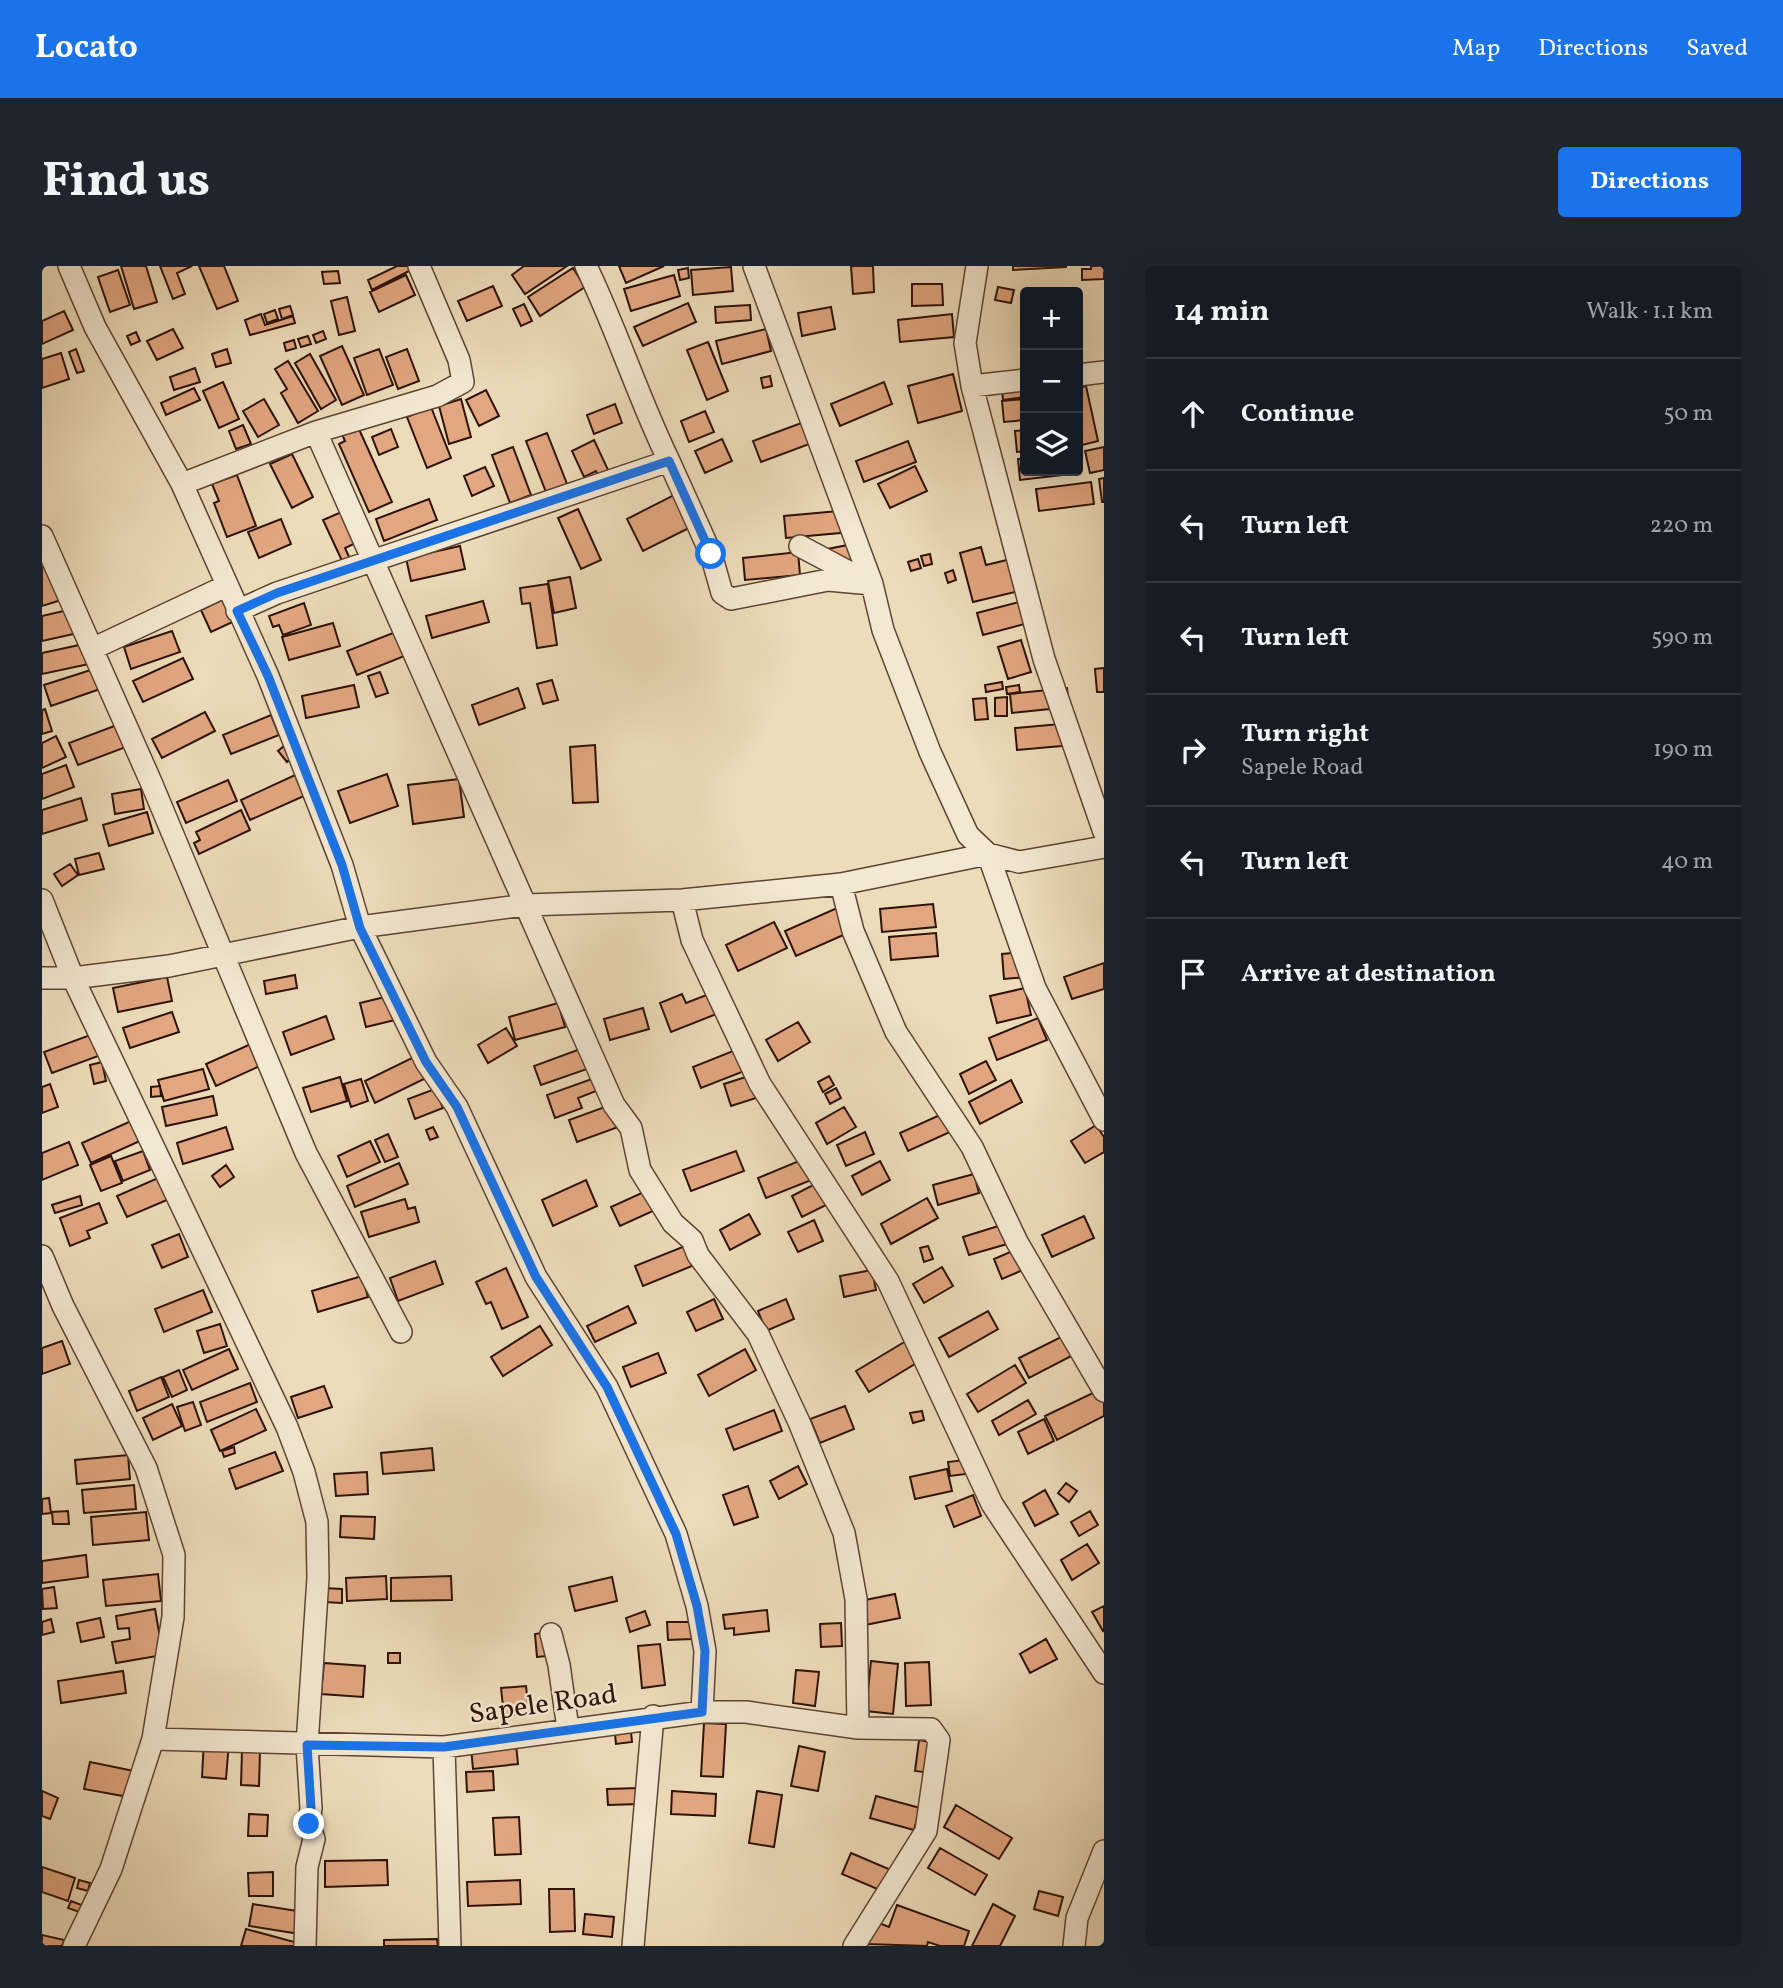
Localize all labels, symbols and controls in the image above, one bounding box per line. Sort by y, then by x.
text: Locato [35,26,138,72]
text: Map [1452,32,1500,66]
text: Directions [1538,32,1648,66]
text: Saved [1686,32,1748,66]
button: Directions [1558,147,1741,217]
text: Find us [42,148,210,217]
map controls [1020,287,1083,476]
button: + [1020,287,1083,350]
text: 14 min [1174,291,1270,333]
text: Walk · 1.1 km [1586,296,1713,328]
button: − [1020,350,1083,413]
icon: ahead [1174,395,1212,433]
text: Continue [1241,396,1354,432]
text: 50 m [1664,398,1713,430]
button: layers [1020,413,1083,476]
icon: left [1174,507,1212,545]
text: Turn left [1241,508,1349,544]
text: 220 m [1650,510,1713,542]
route start [695,538,726,569]
icon: left [1174,619,1212,657]
text: Turn left [1241,620,1349,656]
text: 590 m [1651,622,1713,654]
text: Turn right [1241,716,1369,752]
icon: right [1174,731,1212,769]
text: 190 m [1653,734,1713,766]
text: Sapele Road [1241,752,1364,784]
icon: left [1174,843,1212,881]
text: Turn left [1241,844,1349,880]
text: 40 m [1661,846,1713,878]
icon: arrive [1174,955,1212,993]
text: Arrive at destination [1241,956,1496,992]
street label: Sapele Road [466,1675,620,1735]
route end [293,1808,324,1839]

